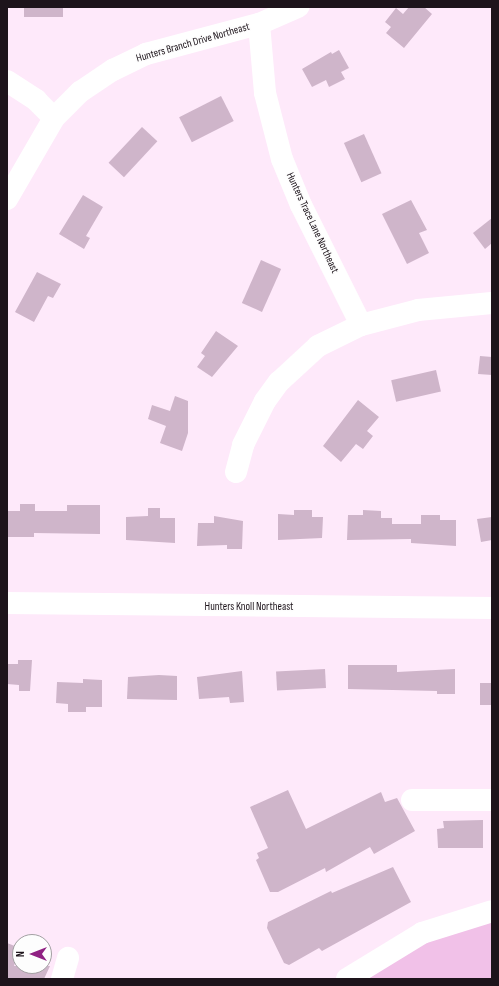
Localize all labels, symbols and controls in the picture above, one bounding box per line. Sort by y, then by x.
street label: Hunters Branch Drive Northeast [135,20,251,66]
street label: Hunters Trace Lane Northeast [283,171,341,275]
street label: Hunters Knoll Northeast [205,600,293,614]
north arrow [12,934,52,974]
text: N [14,951,27,957]

